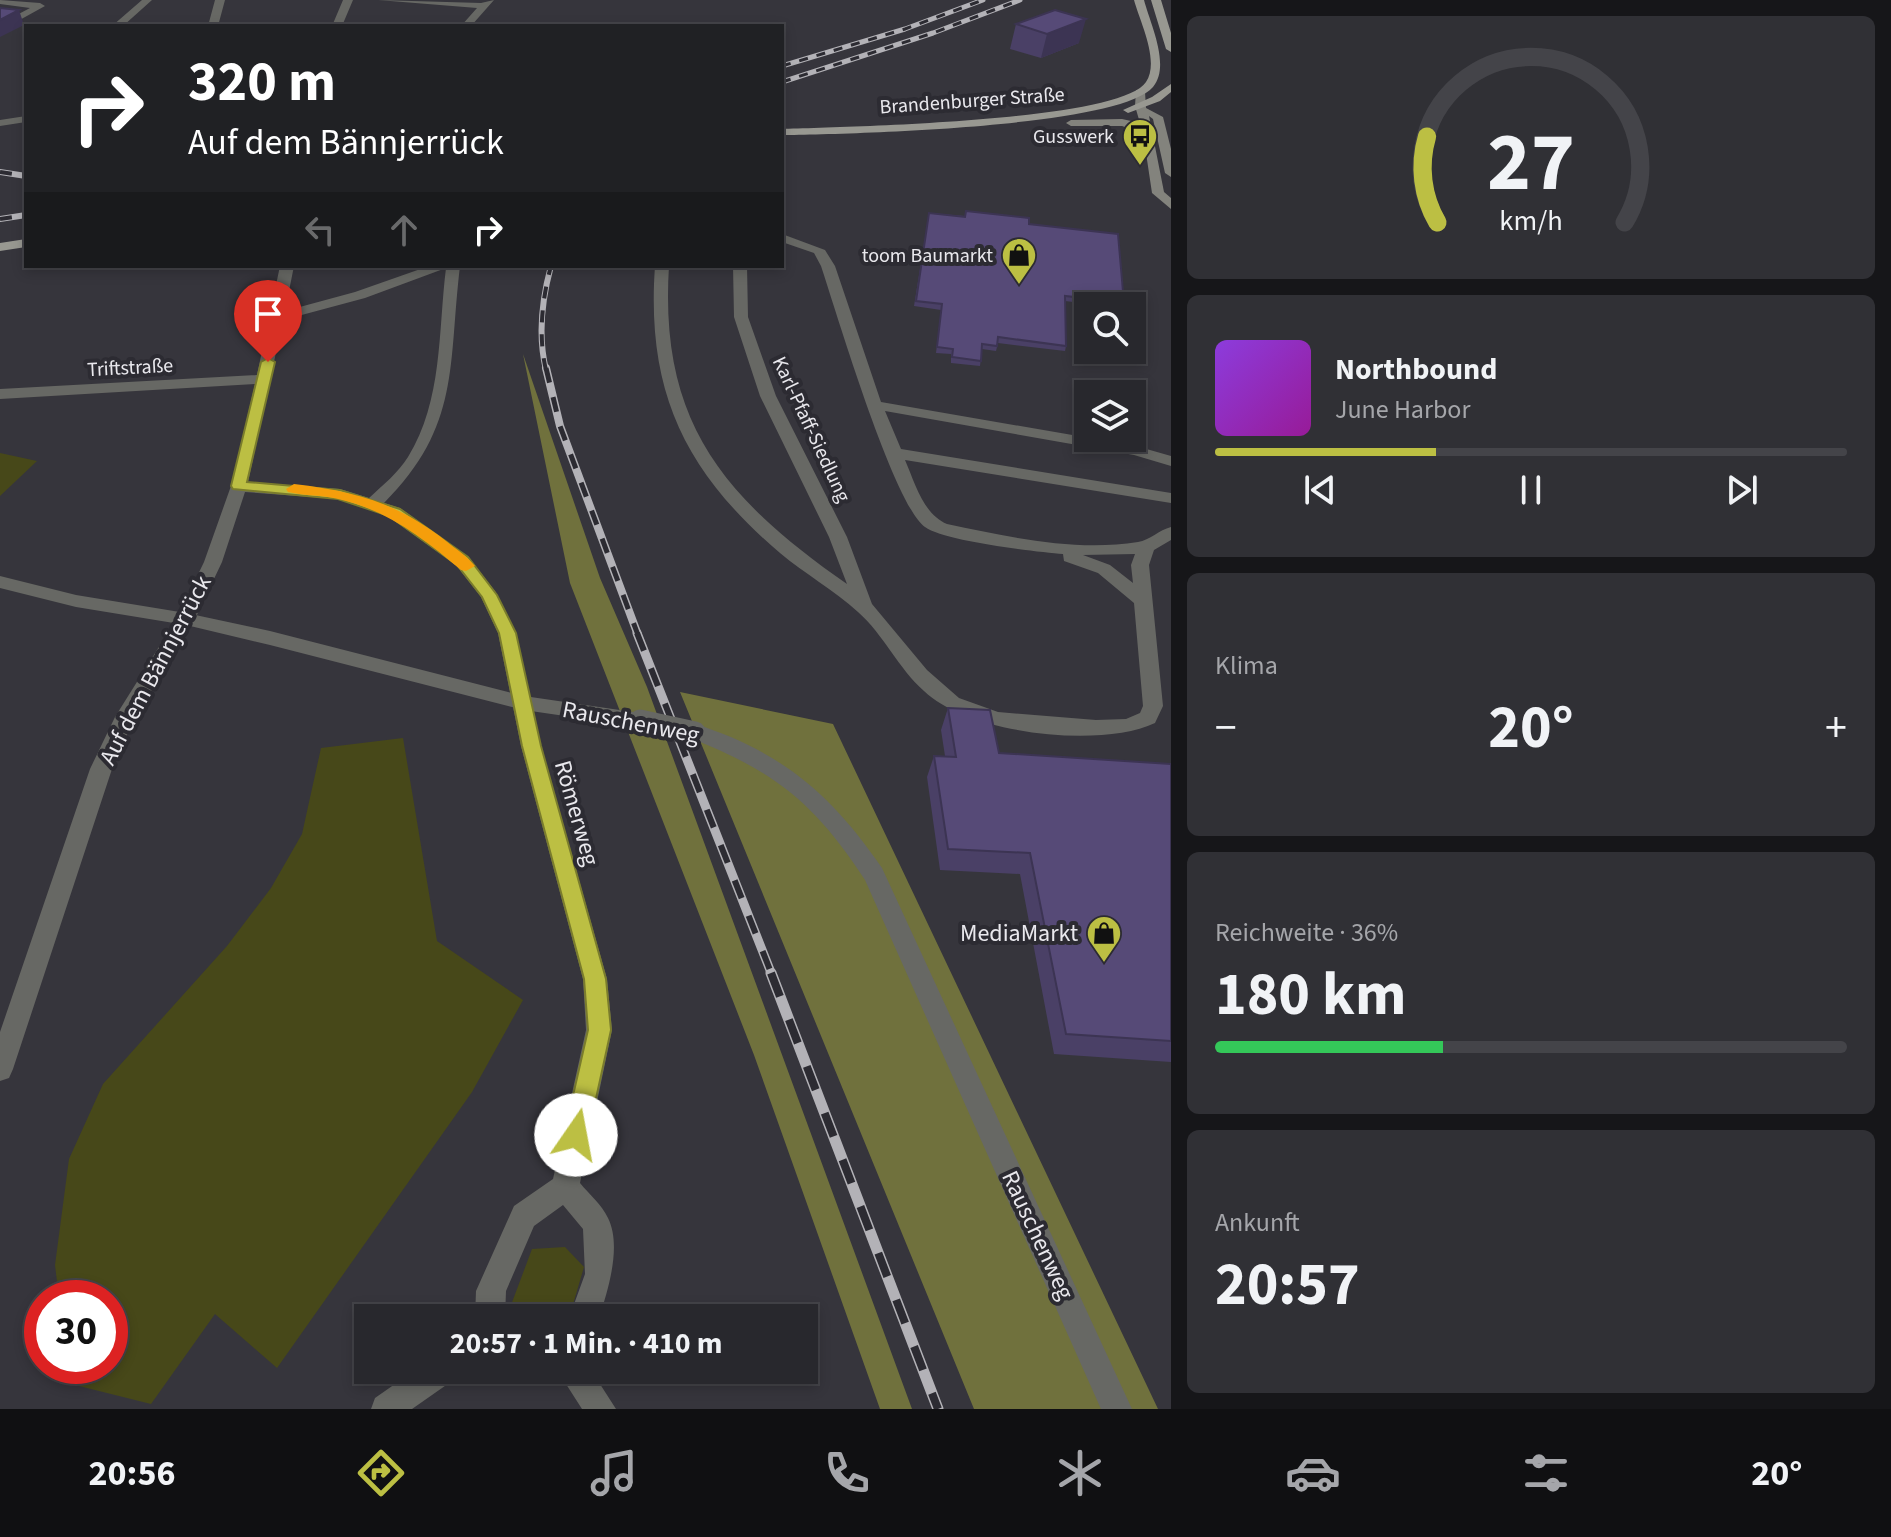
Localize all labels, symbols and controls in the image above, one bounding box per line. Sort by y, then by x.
text: 320 m [188,43,336,122]
icon: right [56,56,160,160]
street label: Brandenburger Straße [879,81,1066,121]
text: 27 [1487,104,1575,222]
text: Auf dem Bännjerrück [188,117,504,168]
bus stop icon: Gusswerk [1121,117,1159,167]
place label: Gusswerk [1033,123,1114,151]
text: km/h [1499,201,1563,241]
icon: left [298,208,342,252]
icon: ahead [382,208,426,252]
icon: right [466,208,510,252]
shop icon: toom Baumarkt [1000,236,1038,286]
place label: toom Baumarkt [862,242,993,270]
pin [234,280,302,362]
icon: arrive [246,292,290,336]
map controls [1074,292,1146,452]
button: search [1074,292,1146,364]
text: Northbound [1335,348,1497,391]
street label: Triftstraße [86,352,174,384]
street label: Karl-Pfaff-Siedlung [765,352,857,507]
button: layers [1074,380,1146,452]
text: June Harbor [1335,391,1471,428]
icon: previous [1298,468,1342,512]
icon: pause [1509,468,1553,512]
icon: next [1720,468,1764,512]
street label: Auf dem Bännjerrück [91,569,220,771]
text: Klima [1215,647,1278,684]
text: 20° [1488,686,1574,771]
street label: Rauschenweg [559,692,702,753]
text: − [1215,697,1237,760]
text: + [1825,697,1847,760]
street label: Römerweg [545,756,608,870]
shop icon: MediaMarkt [1085,914,1123,964]
text: Reichweite · 36% [1215,914,1398,951]
place label: MediaMarkt [960,916,1078,951]
text: 180 km [1215,953,1406,1038]
position arrow [534,1093,618,1177]
street label: Rauschenweg [992,1165,1083,1305]
text: Ankunft [1215,1204,1300,1241]
text: 20:57 [1215,1243,1360,1328]
speed limit sign: 30 [24,1280,128,1384]
text: 20:57 · 1 Min. · 410 m [450,1322,722,1365]
icon: directions [353,1445,409,1501]
icon: music [586,1445,642,1501]
icon: phone [819,1445,875,1501]
icon: climate [1052,1445,1108,1501]
icon: car [1285,1445,1341,1501]
icon: filters [1518,1445,1574,1501]
text: 20:56 [89,1448,175,1499]
text: 20° [1751,1448,1802,1499]

